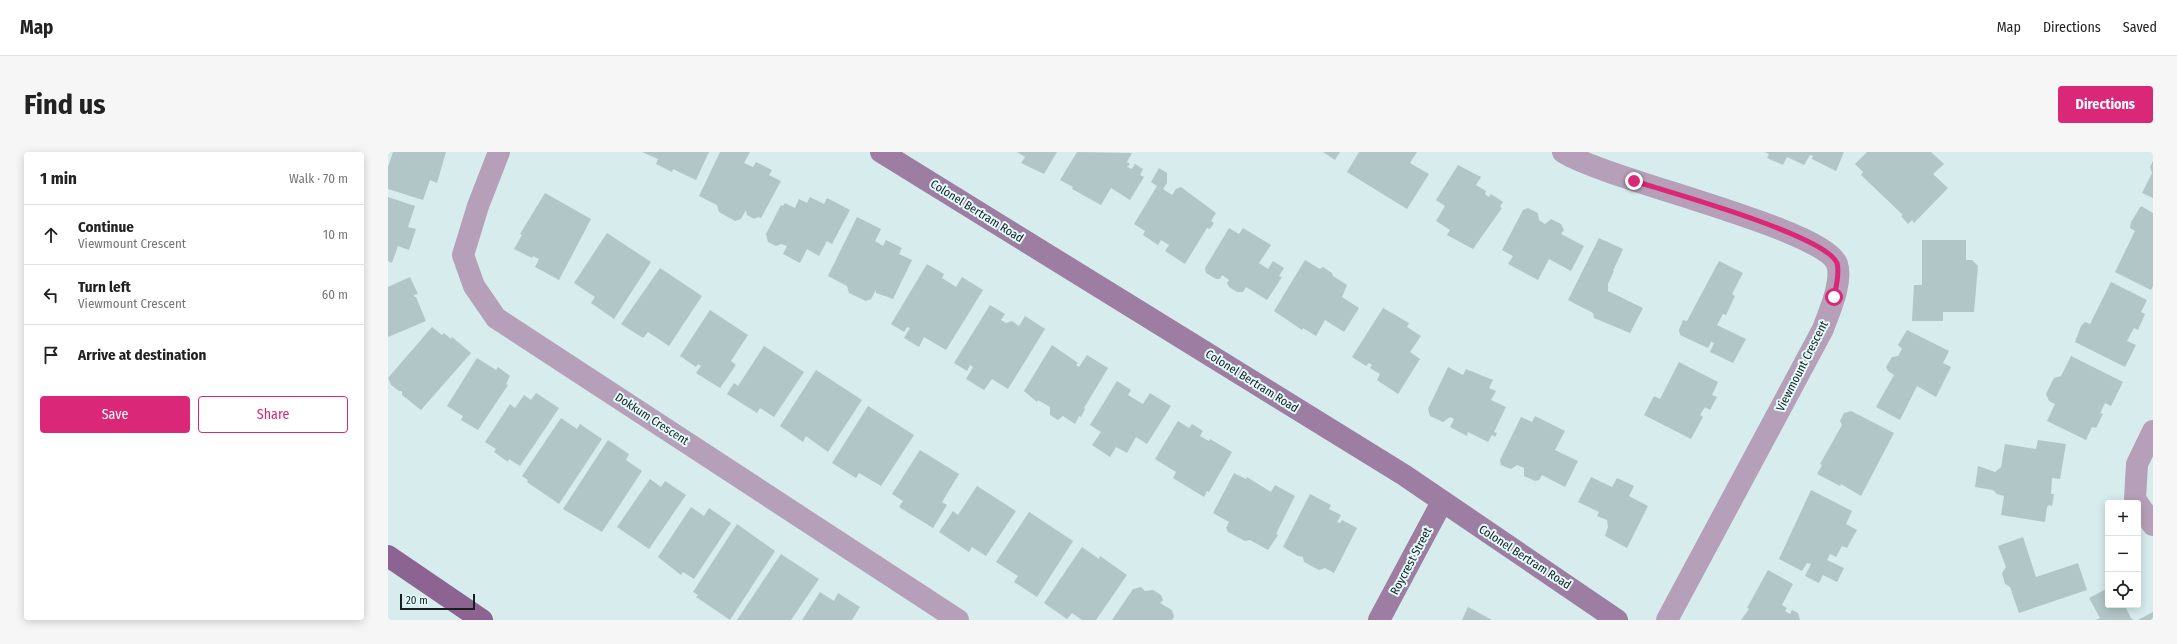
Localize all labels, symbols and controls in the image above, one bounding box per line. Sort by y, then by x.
text: Map [20,16,53,39]
text: Map [1997,19,2021,36]
text: Directions [2043,19,2101,36]
text: Saved [2123,19,2157,36]
button: Directions [2058,86,2153,123]
text: Find us [24,88,106,121]
text: 1 min [40,168,77,189]
text: Walk · 70 m [289,171,348,186]
route end [1625,172,1643,190]
street label: Colonel Bertram Road [928,177,1026,245]
text: Continue [78,218,134,236]
icon: ahead [40,224,62,246]
text: 10 m [323,227,348,242]
text: Viewmount Crescent [78,236,186,251]
text: Turn left [78,278,131,296]
icon: left [40,284,62,306]
text: 60 m [322,287,348,302]
route start [1825,288,1843,306]
text: Viewmount Crescent [78,296,186,311]
street label: Viewmount Crescent [1773,318,1831,414]
icon: arrive [40,344,62,366]
text: Arrive at destination [78,346,206,364]
street label: Colonel Bertram Road [1203,347,1301,415]
street label: Dokkum Crescent [613,390,691,448]
button: Save [40,396,190,433]
button: Share [198,396,348,433]
map controls [2105,500,2141,608]
button: + [2105,500,2141,536]
street label: Colonel Bertram Road [1476,522,1574,592]
street label: Roycrest Street [1387,525,1435,597]
button: − [2105,536,2141,572]
button: locate [2105,572,2141,608]
scale bar [400,592,475,611]
text: 20 m [406,594,428,607]

